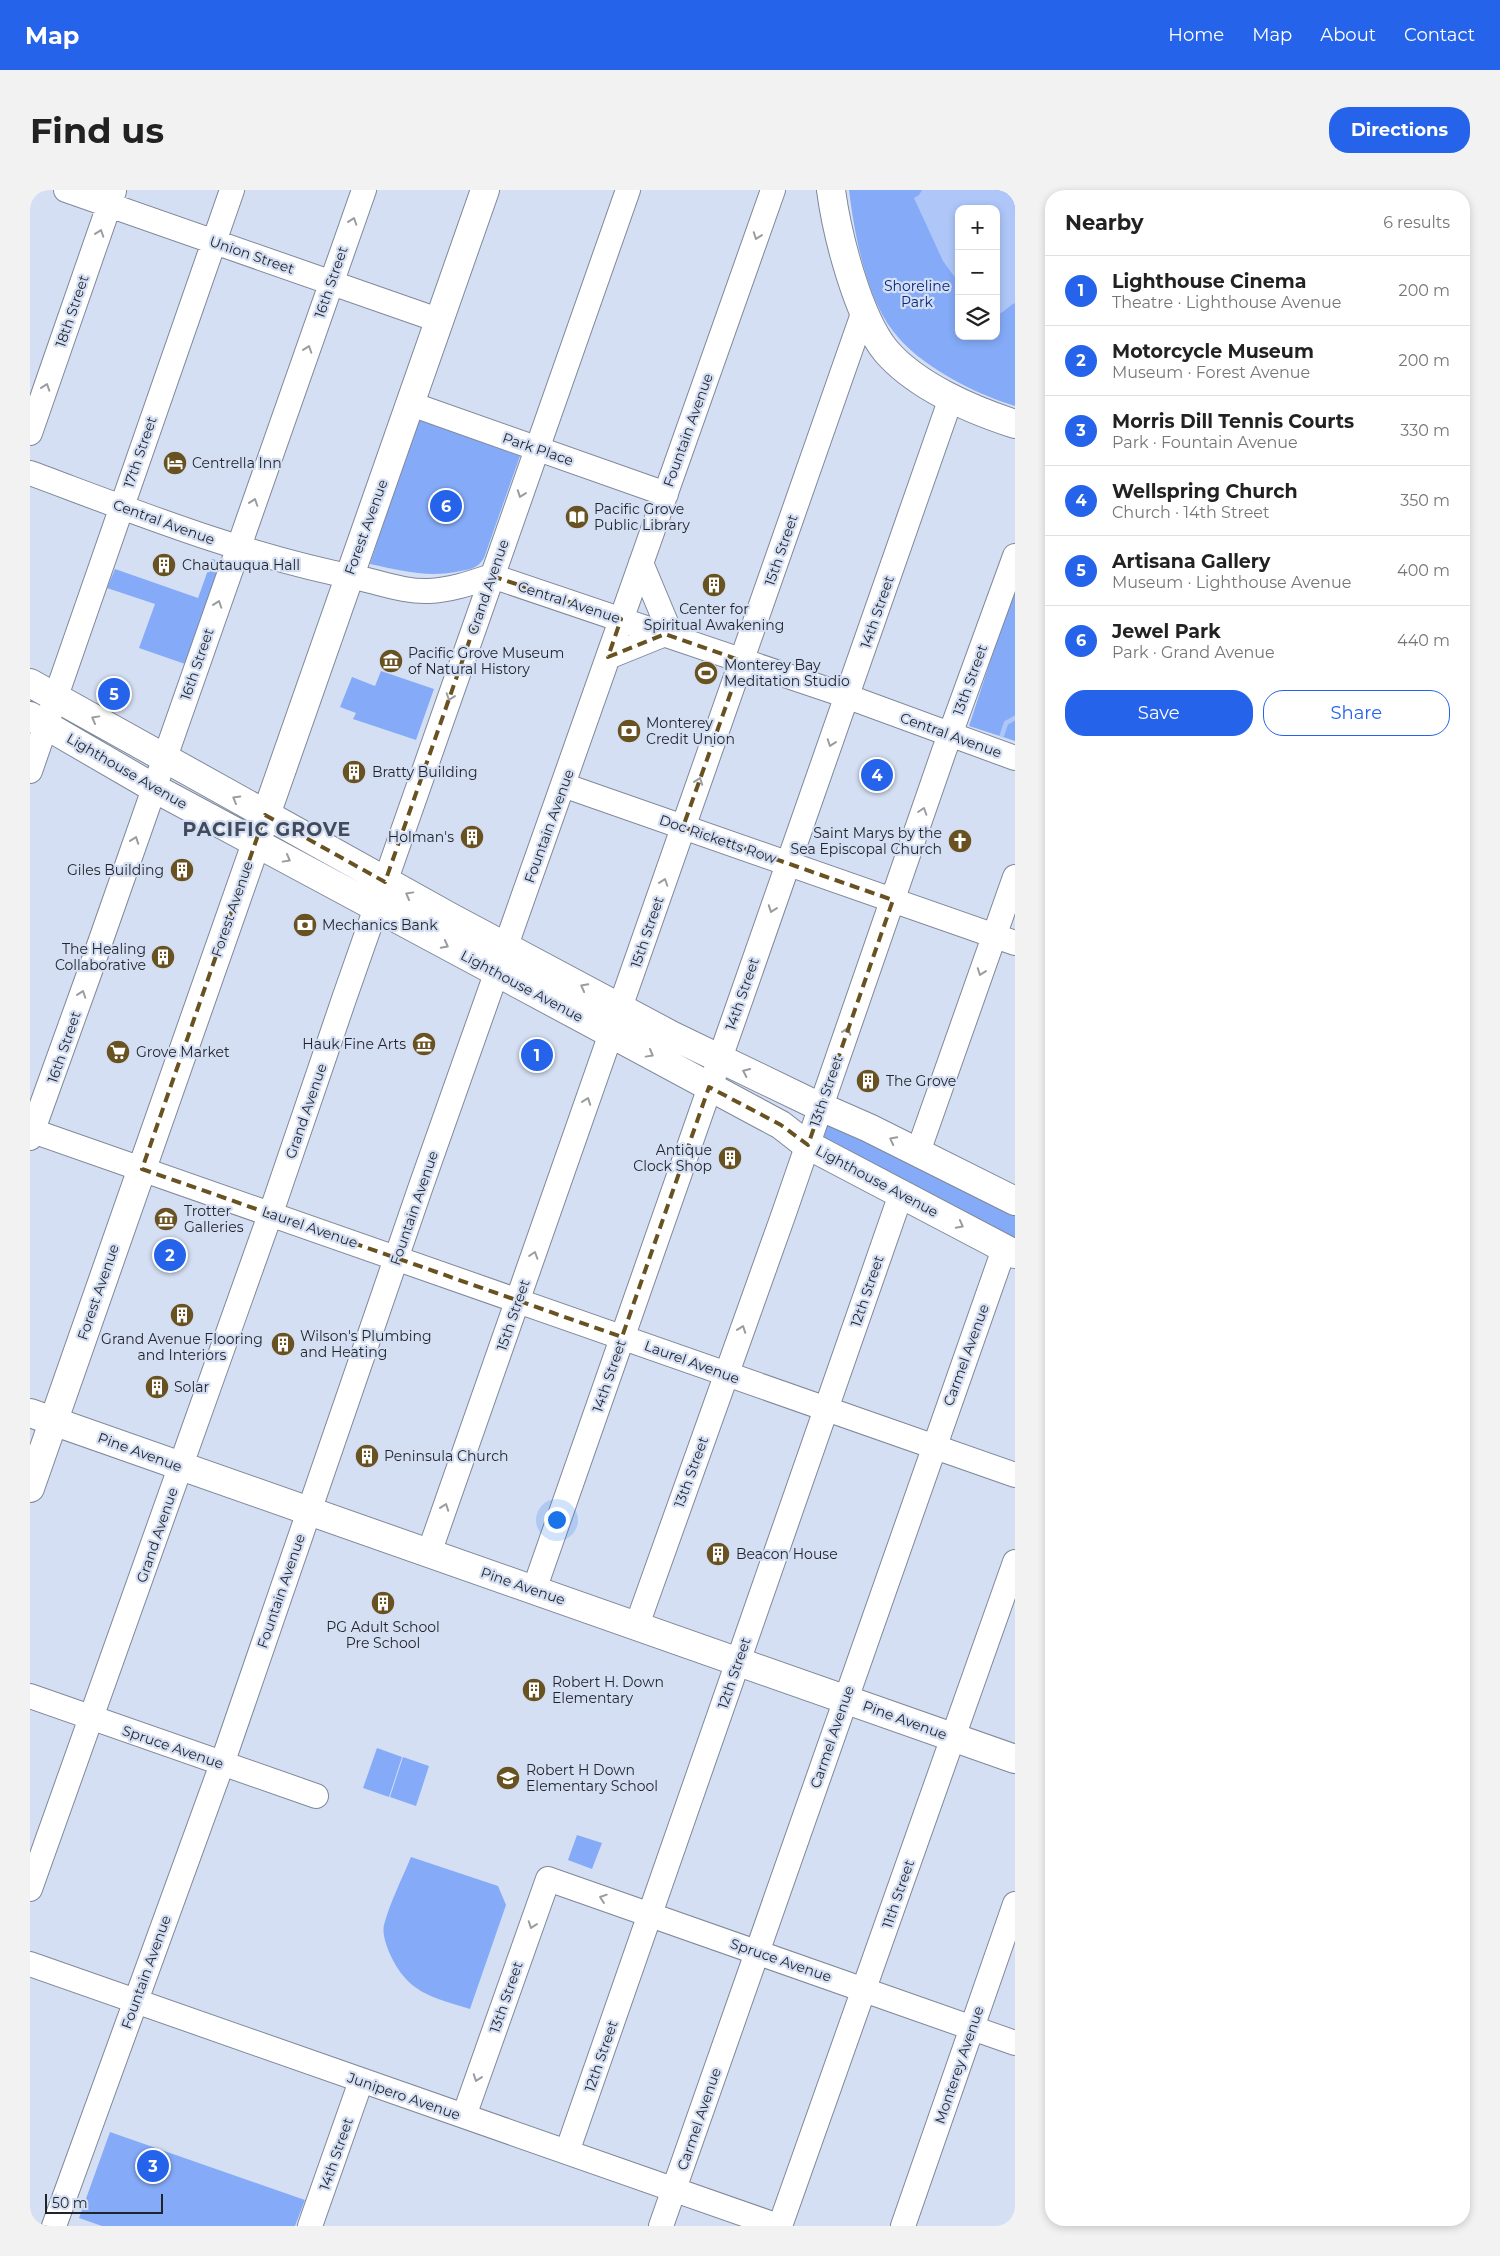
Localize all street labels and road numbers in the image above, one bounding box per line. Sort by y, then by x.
street label: Union Street [207,232,297,278]
street label: 16th Street [310,243,352,320]
street label: 18th Street [51,272,93,349]
street label: Fountain Avenue [659,371,717,489]
street label: 17th Street [119,414,161,490]
street label: Park Place [500,428,576,470]
street label: Forest Avenue [340,477,392,577]
street label: Central Avenue [111,495,217,549]
street label: 15th Street [760,512,802,588]
street label: Grand Avenue [463,537,513,637]
street label: 14th Street [856,573,898,651]
street label: Central Avenue [515,577,623,627]
street label: 16th Street [176,625,218,702]
street label: 13th Street [949,642,991,718]
street label: Central Avenue [898,708,1004,762]
street label: Lighthouse Avenue [64,729,190,813]
street label: Fountain Avenue [520,767,578,885]
street label: Doc Ricketts Row [657,811,780,868]
street label: Forest Avenue [207,859,257,959]
street label: 15th Street [626,894,668,970]
street label: Lighthouse Avenue [458,946,586,1026]
street label: 14th Street [721,955,763,1033]
street label: 16th Street [43,1008,85,1085]
street label: 13th Street [805,1053,847,1129]
street label: Grand Avenue [281,1061,331,1161]
street label: Lighthouse Avenue [813,1141,941,1221]
street label: Fountain Avenue [386,1148,442,1268]
street label: Laurel Avenue [260,1202,360,1252]
street label: Forest Avenue [73,1242,123,1342]
street label: 12th Street [846,1253,888,1329]
street label: 15th Street [492,1277,534,1353]
street label: Carmel Avenue [939,1302,993,1408]
street label: Laurel Avenue [642,1336,742,1388]
street label: 14th Street [588,1337,630,1415]
street label: Pine Avenue [95,1428,185,1476]
street label: 13th Street [670,1434,712,1510]
street label: Grand Avenue [132,1485,182,1585]
street label: Fountain Avenue [253,1531,309,1651]
street label: Pine Avenue [478,1563,568,1609]
street label: 12th Street [713,1635,755,1711]
street label: Carmel Avenue [806,1683,858,1791]
street label: Pine Avenue [860,1696,950,1744]
street label: Spruce Avenue [120,1721,226,1773]
street label: 11th Street [878,1857,918,1931]
street label: Fountain Avenue [117,1913,175,2031]
street label: Spruce Avenue [728,1934,834,1986]
street label: 13th Street [485,1959,527,2035]
street label: Monterey Avenue [930,2004,988,2126]
street label: 12th Street [580,2018,622,2094]
street label: Carmel Avenue [673,2065,725,2173]
street label: Junipero Avenue [344,2068,463,2124]
street label: 14th Street [315,2115,357,2193]

